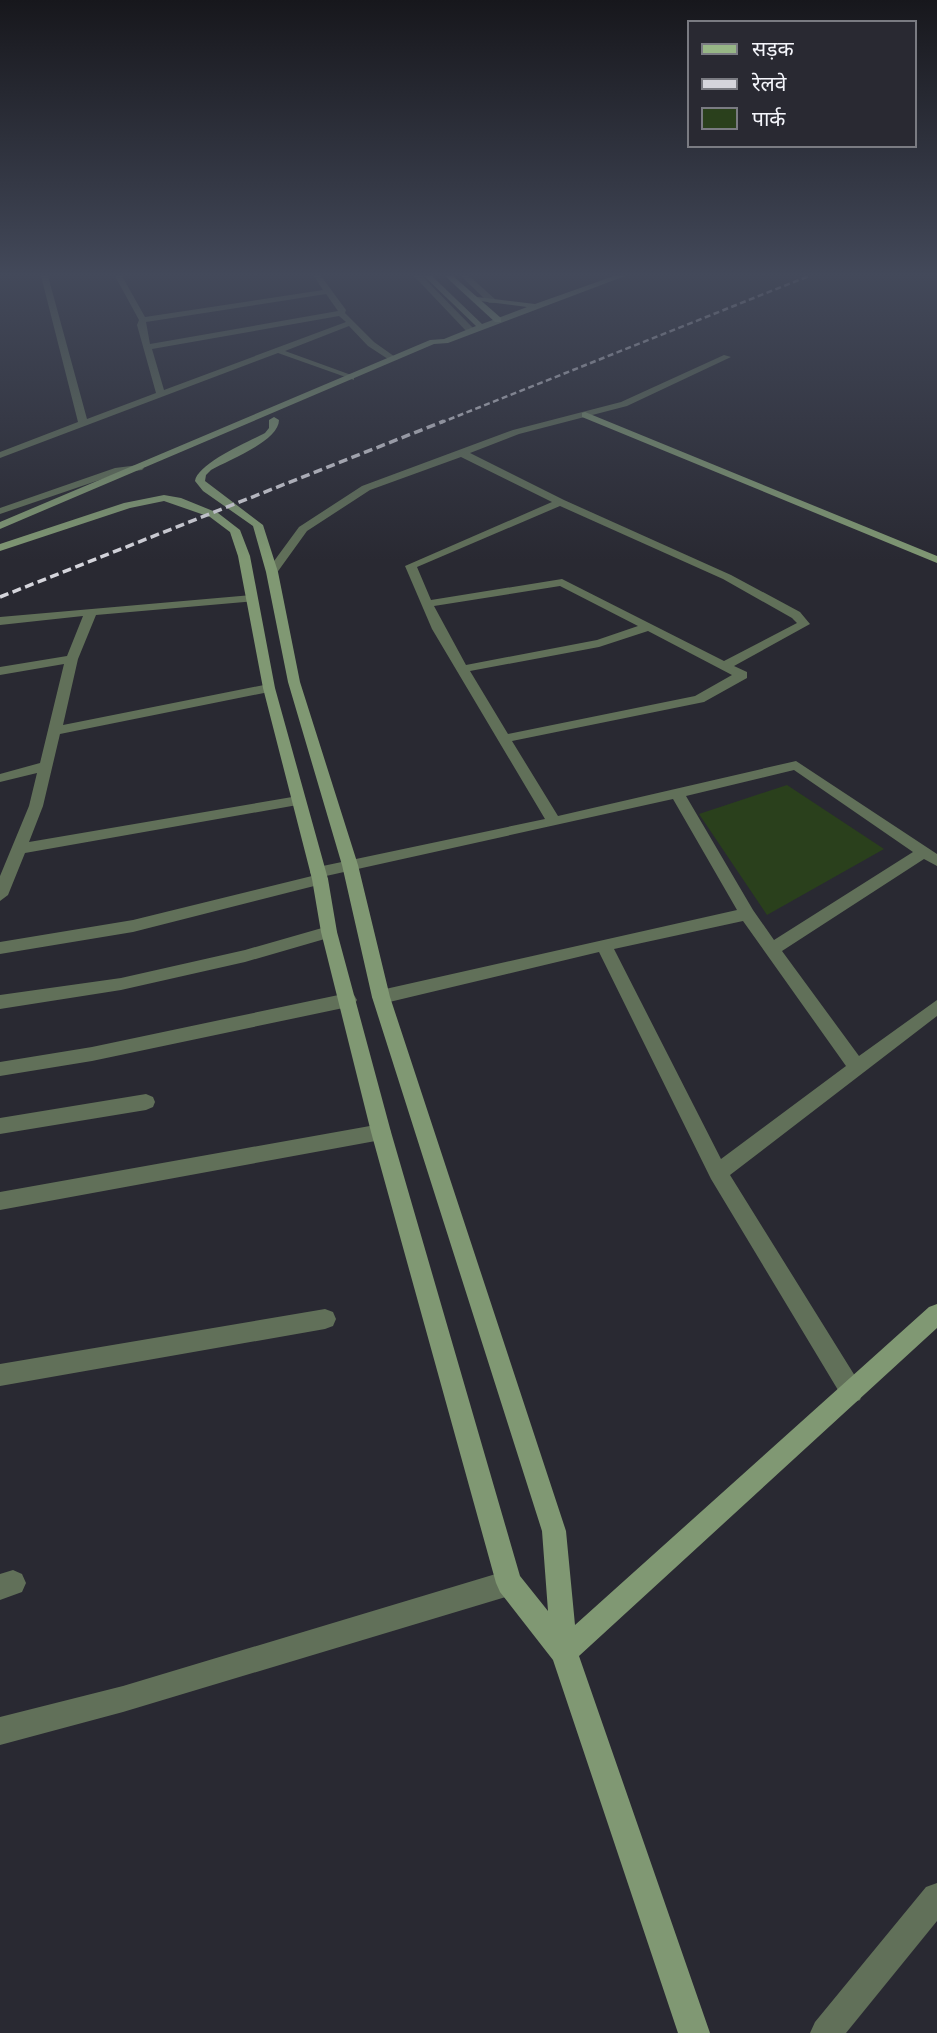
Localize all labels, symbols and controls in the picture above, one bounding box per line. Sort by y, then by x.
legend [688,21,916,147]
text: सड़क [752,35,794,63]
text: रेलवे [751,70,787,98]
text: पार्क [752,105,786,133]

